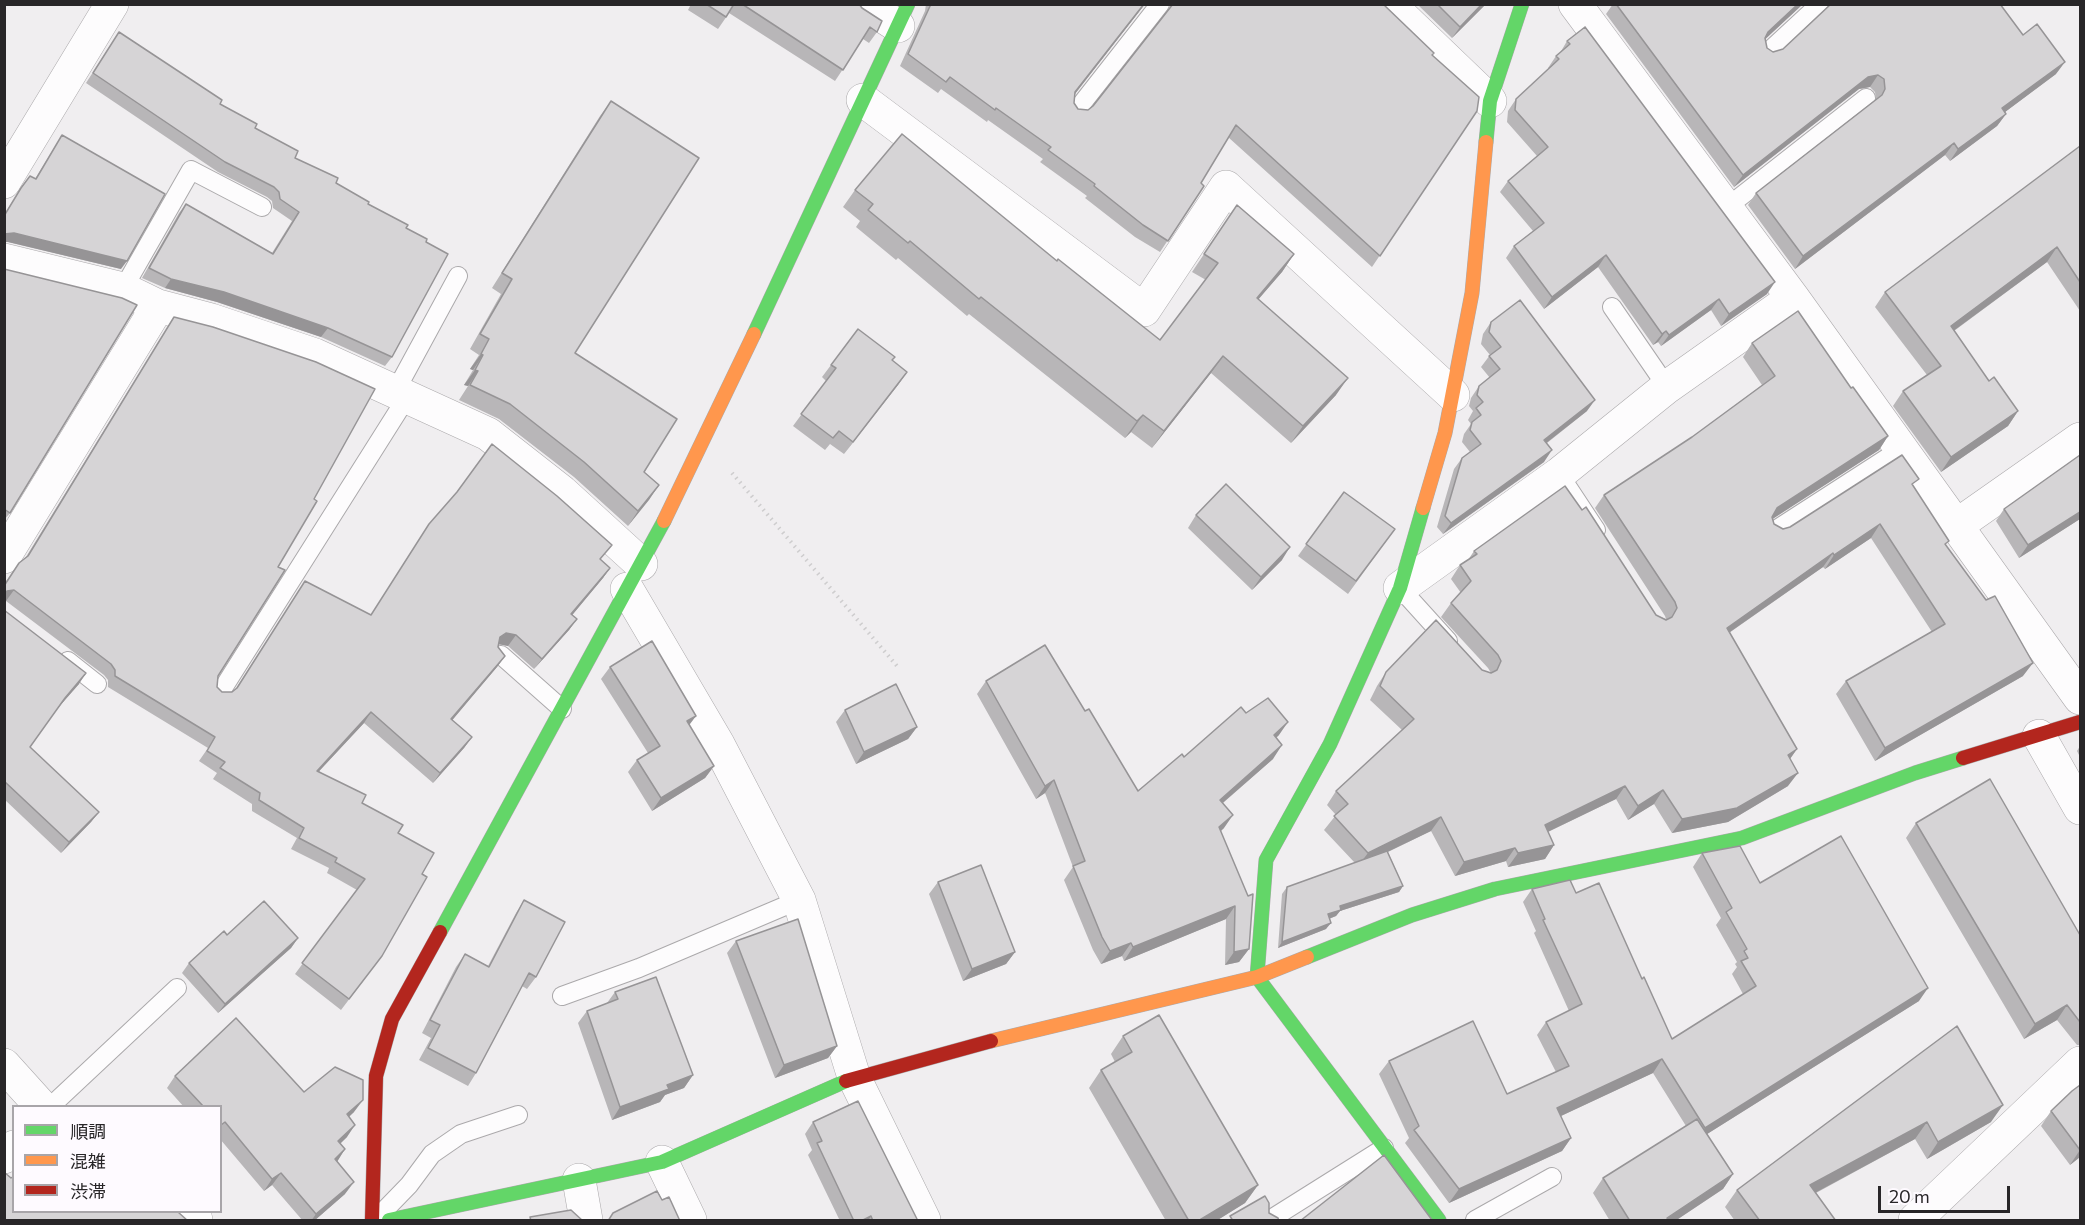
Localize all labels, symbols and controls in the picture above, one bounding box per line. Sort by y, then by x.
legend [12,1105,222,1213]
text: 順調 [70,1120,106,1142]
text: 混雑 [70,1150,106,1172]
scale bar [1881,1174,2013,1212]
text: 渋滞 [70,1180,106,1202]
text: 20 m [1889,1185,1930,1207]

